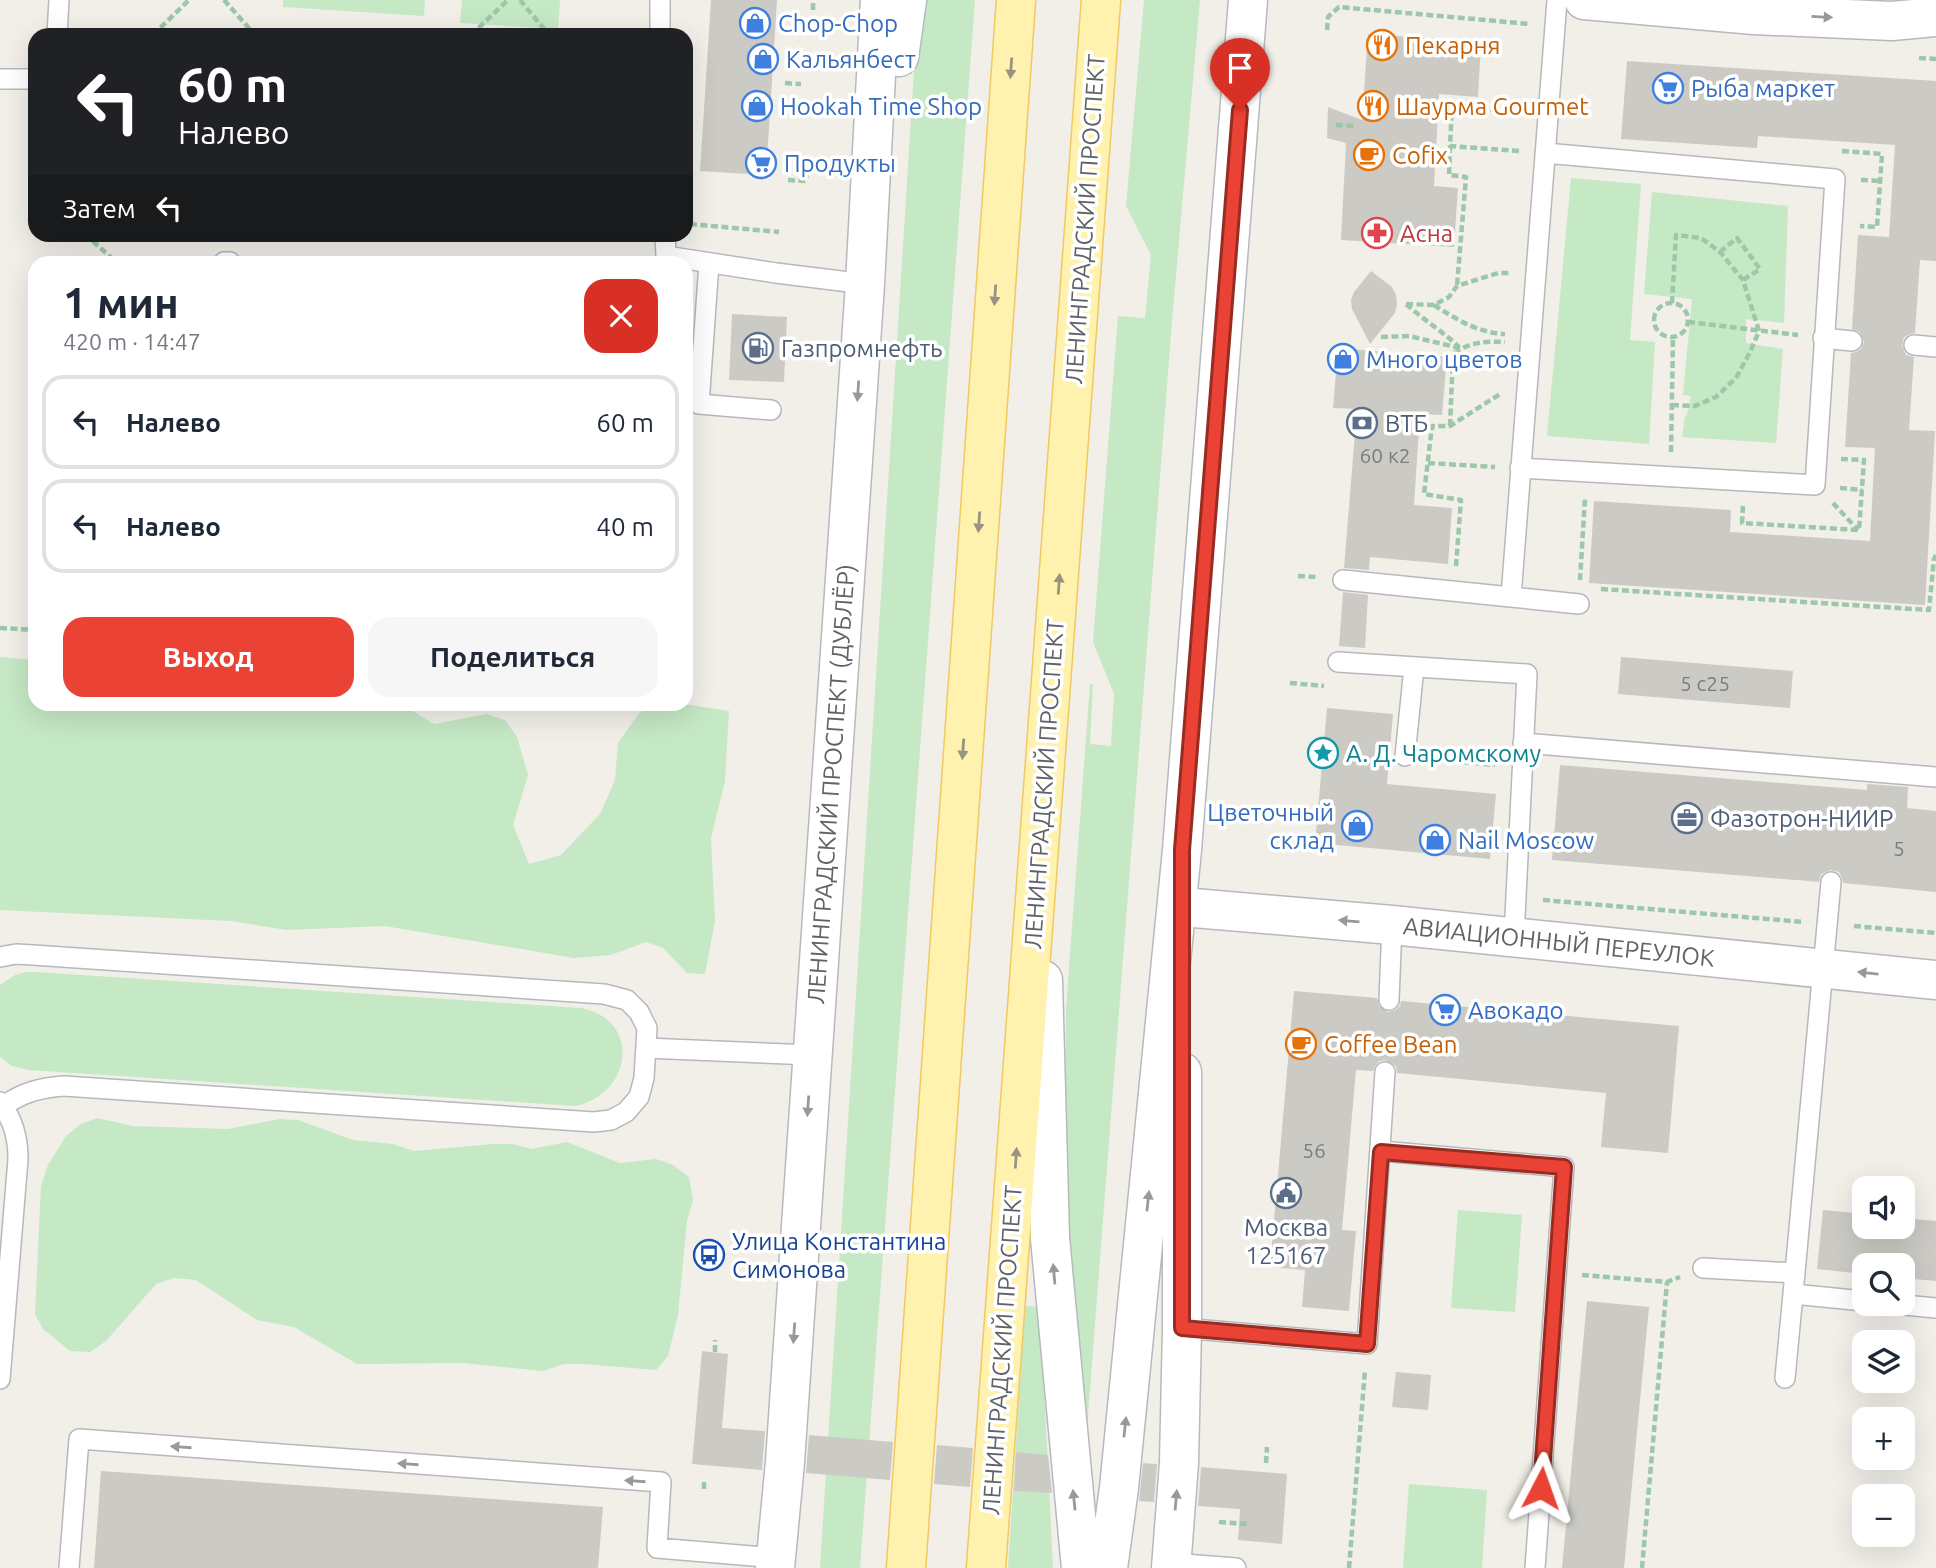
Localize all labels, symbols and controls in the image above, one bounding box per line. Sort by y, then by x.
shop icon: Chop-Chop [738,6,772,40]
place label: Chop-Chop [778,10,898,37]
one-way arrow [1811,12,1833,23]
restaurant icon: Пекарня [1365,28,1399,62]
place label: Пекарня [1405,32,1500,59]
pin [1210,38,1270,110]
shop icon: Кальянбест [746,42,780,76]
place label: Кальянбест [786,46,916,73]
icon: arrive [1221,49,1259,87]
street label: ЛЕНИНГРАДСКИЙ ПРОСПЕКТ [1059,53,1110,385]
icon: left [63,56,154,147]
text: 60 m [178,56,287,111]
one-way arrow [1005,57,1016,79]
supermarket icon: Рыба маркет [1651,71,1685,105]
place label: Рыба маркет [1691,75,1835,102]
shop icon: Hookah Time Shop [740,89,774,123]
restaurant icon: Шаурма Gourmet [1356,89,1390,123]
place label: Hookah Time Shop [780,93,982,120]
place label: Шаурма Gourmet [1396,93,1589,120]
text: Налево [178,114,290,150]
cafe icon: Cofix [1352,138,1386,172]
place label: Cofix [1392,142,1448,169]
supermarket icon: Продукты [744,146,778,180]
place label: Продукты [784,150,896,177]
icon: left [150,189,188,227]
text: Затем [63,194,136,223]
pharmacy icon: Асна [1360,216,1394,250]
place label: Асна [1400,220,1453,247]
text: 1 мин [63,279,179,326]
button: close [584,279,658,353]
one-way arrow [989,284,1000,306]
text: 420 m · 14:47 [63,329,201,354]
fuel station icon: Газпромнефть [741,331,775,365]
place label: Газпромнефть [781,335,943,362]
shop icon: Много цветов [1326,342,1360,376]
place label: Много цветов [1366,346,1523,373]
one-way arrow [852,380,863,402]
icon: left [67,403,105,441]
bank icon: ВТБ [1345,406,1379,440]
text: Налево [126,408,221,437]
text: 60 m [596,408,654,437]
place label: ВТБ [1385,410,1428,437]
house number: 60 к2 [1359,443,1411,467]
icon: left [67,507,105,545]
one-way arrow [973,511,984,533]
text: Налево [126,512,221,541]
text: 40 m [596,512,654,541]
street label: ЛЕНИНГРАДСКИЙ ПРОСПЕКТ (ДУБЛЁР) [801,563,860,1005]
one-way arrow [1053,572,1064,594]
button: Выход [63,617,354,697]
button: Поделиться [368,617,658,697]
street label: ЛЕНИНГРАДСКИЙ ПРОСПЕКТ [1018,618,1069,950]
house number: 5 с25 [1680,671,1730,695]
place icon: А. Д. Чаромскому [1306,736,1340,770]
one-way arrow [957,738,968,760]
place label: А. Д. Чаромскому [1346,740,1541,767]
place label: Цветочный склад [1207,799,1334,854]
office icon: Фазотрон-НИИР [1670,801,1704,835]
place label: Фазотрон-НИИР [1710,805,1893,832]
shop icon: Цветочный склад [1340,809,1374,843]
shop icon: Nail Moscow [1418,823,1452,857]
place label: Nail Moscow [1458,827,1595,854]
house number: 5 [1893,836,1905,860]
street label: АВИАЦИОННЫЙ ПЕРЕУЛОК [1402,911,1716,972]
one-way arrow [1338,915,1360,926]
one-way arrow [1857,967,1879,978]
supermarket icon: Авокадо [1428,993,1462,1027]
place label: Авокадо [1468,997,1564,1024]
cafe icon: Coffee Bean [1284,1027,1318,1061]
place label: Coffee Bean [1324,1031,1458,1058]
one-way arrow [802,1095,813,1117]
house number: 56 [1302,1138,1326,1162]
one-way arrow [1011,1147,1022,1169]
public building icon: Москва 125167 [1269,1176,1303,1210]
map controls [1852,1176,1915,1547]
button: sound [1852,1176,1915,1239]
street label: ЛЕНИНГРАДСКИЙ ПРОСПЕКТ [976,1184,1027,1516]
one-way arrow [1142,1190,1153,1212]
place label: Москва 125167 [1244,1214,1328,1269]
place label: Улица Константина Симонова [732,1228,946,1283]
bus stop icon: Улица Константина Симонова [692,1238,726,1272]
button: search [1852,1253,1915,1316]
one-way arrow [1048,1262,1059,1284]
one-way arrow [788,1323,799,1345]
button: layers [1852,1330,1915,1393]
button: + [1852,1407,1915,1470]
one-way arrow [1120,1416,1131,1438]
one-way arrow [170,1441,192,1452]
position arrow [1504,1451,1578,1525]
one-way arrow [397,1458,419,1469]
one-way arrow [623,1475,645,1486]
button: − [1852,1484,1915,1547]
one-way arrow [1068,1489,1079,1511]
one-way arrow [1171,1489,1182,1511]

